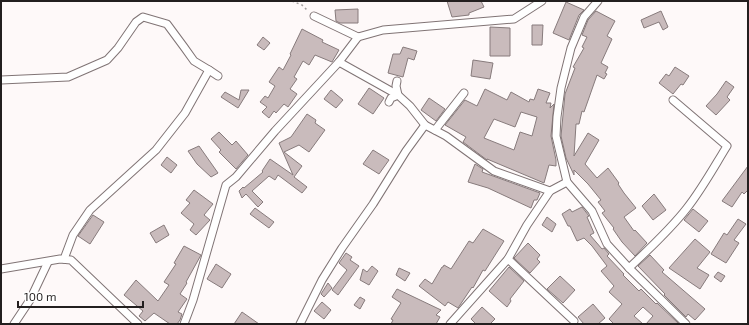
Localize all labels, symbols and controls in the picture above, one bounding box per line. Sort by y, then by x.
scale bar [18,283,143,309]
text: 100 m [24,289,56,303]

